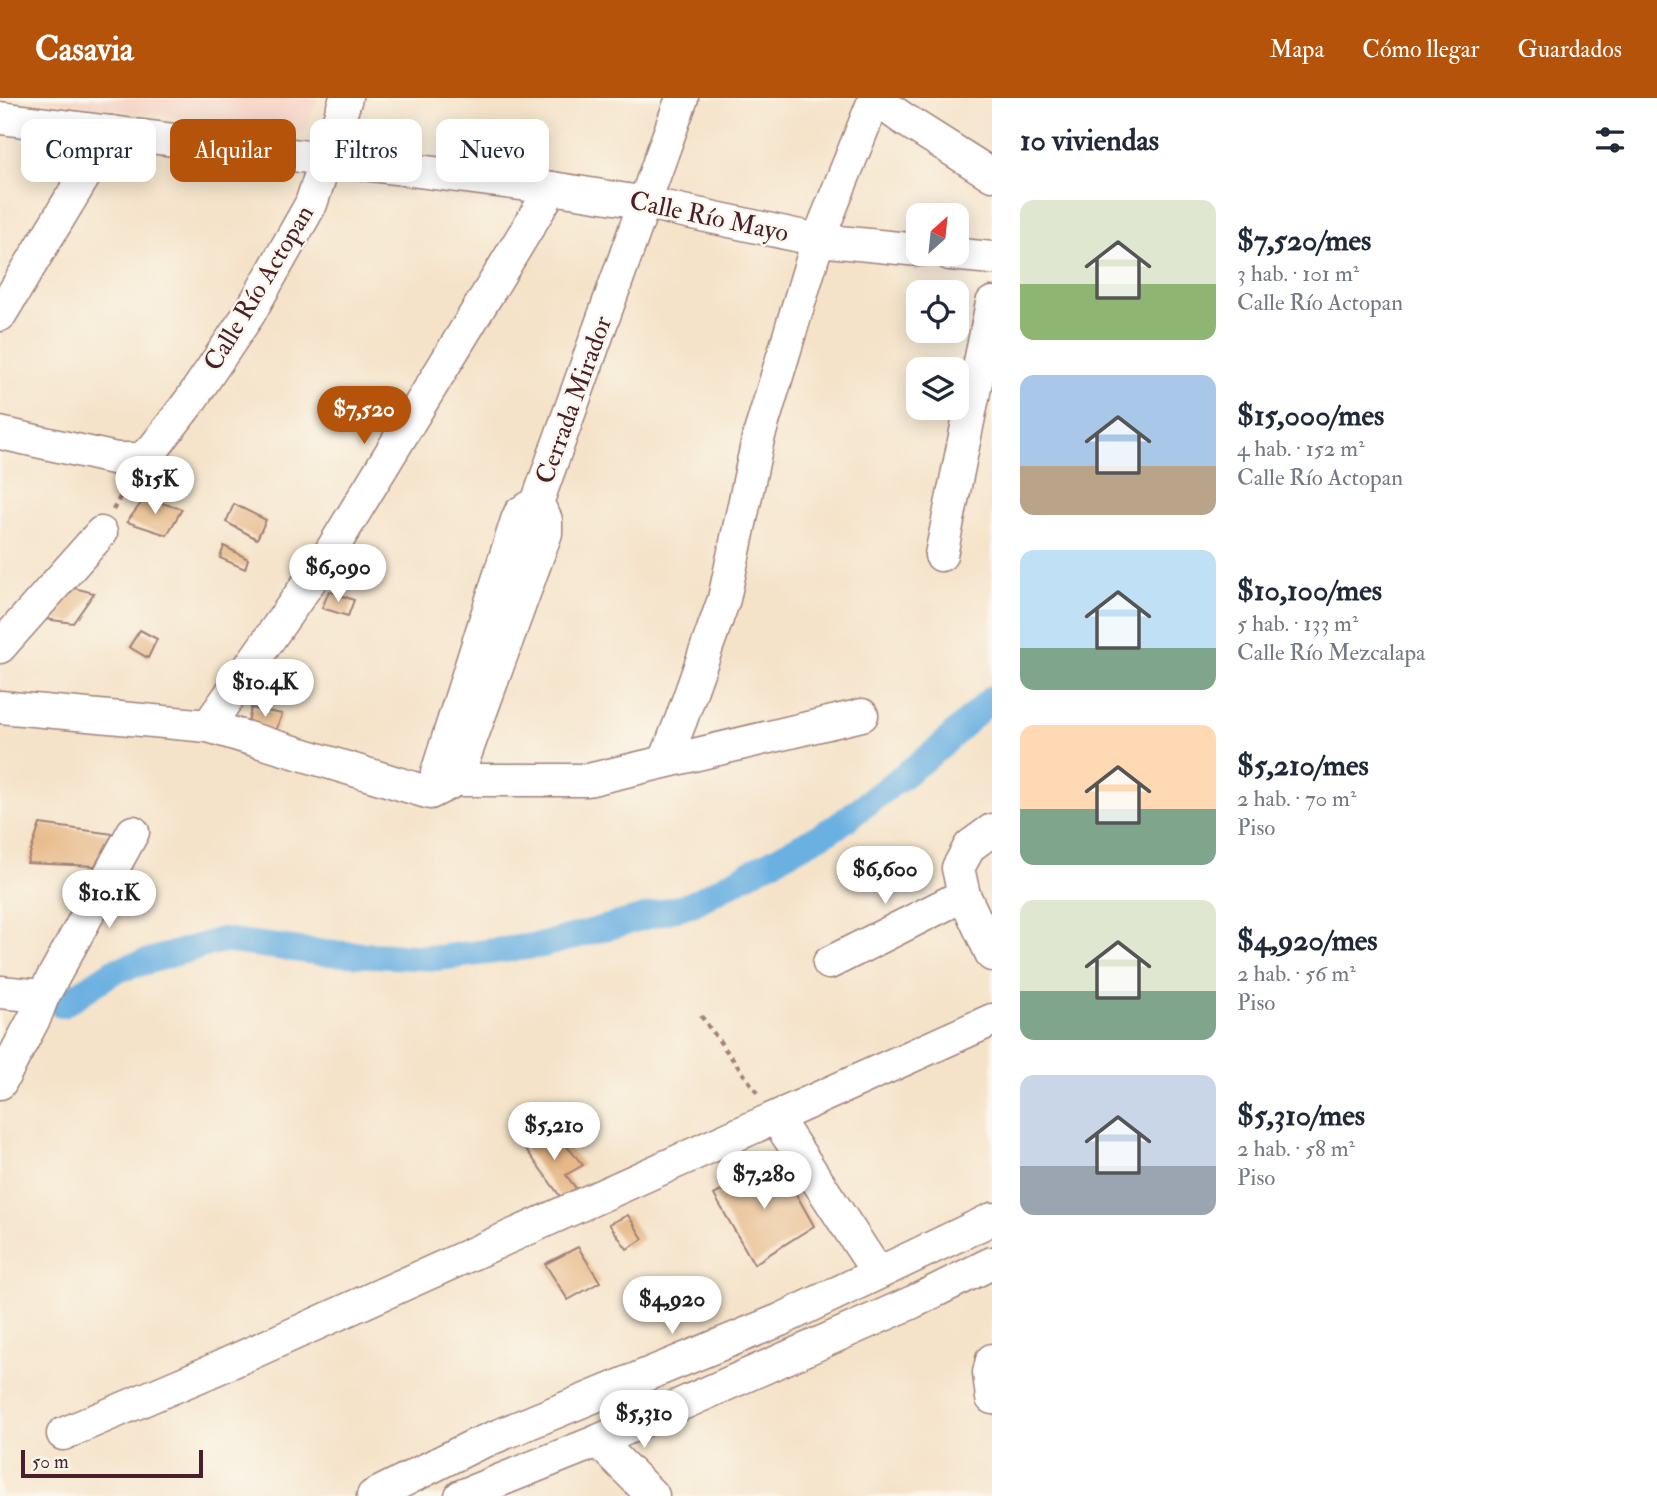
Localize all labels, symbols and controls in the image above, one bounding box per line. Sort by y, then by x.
text: Casavia [35,29,134,70]
text: Mapa [1269,34,1324,65]
text: Cómo llegar [1362,34,1479,65]
text: Guardados [1517,34,1622,65]
chip: Comprar [21,119,156,182]
chip: Alquilar [170,119,296,182]
chip: Filtros [310,119,422,182]
chip: Nuevo [436,119,549,182]
icon: filters [1591,121,1629,159]
text: 10 viviendas [1020,122,1159,159]
street label: Calle Río Mayo [627,185,791,249]
street label: Calle Río Actopan [197,199,322,377]
north arrow [906,203,970,266]
map controls [906,203,969,420]
text: $7,520/mes [1237,222,1371,259]
icon: home [1076,228,1160,312]
text: 3 hab. · 101 m² [1237,259,1359,288]
button: locate [906,280,969,343]
text: Calle Río Actopan [1237,288,1403,317]
street label: Cerrada Mirador [529,311,619,488]
button: layers [906,357,969,420]
pin: $7,520 [307,386,421,446]
text: $7,520 [333,394,395,423]
text: $15,000/mes [1237,397,1384,434]
icon: home [1076,403,1160,487]
text: 4 hab. · 152 m² [1237,434,1365,463]
pin: $15K [114,456,196,516]
text: Calle Río Actopan [1237,463,1403,492]
text: $15K [131,464,179,493]
pin: $6,090 [281,545,395,604]
text: $6,090 [305,552,371,581]
text: $10,100/mes [1237,572,1382,609]
icon: home [1076,578,1160,662]
text: 5 hab. · 133 m² [1237,609,1358,638]
text: Calle Río Mezcalapa [1237,638,1426,667]
pin: $10.4K [208,660,322,719]
text: $10.4K [232,667,298,696]
text: $5,210/mes [1237,747,1369,784]
icon: home [1076,753,1160,837]
text: 2 hab. · 70 m² [1237,784,1356,813]
text: Piso [1237,813,1275,842]
pin: $6,600 [828,846,942,906]
text: $6,600 [852,854,918,883]
pin: $10.1K [52,870,166,930]
text: $10.1K [78,878,140,907]
text: $4,920/mes [1237,922,1378,959]
icon: home [1076,928,1160,1012]
text: 2 hab. · 56 m² [1237,959,1356,988]
text: Piso [1237,988,1275,1017]
text: $5,310/mes [1237,1097,1365,1134]
pin: $5,210 [497,1102,611,1162]
icon: home [1076,1103,1160,1187]
text: $5,210 [524,1110,584,1139]
text: 2 hab. · 58 m² [1237,1134,1355,1163]
pin: $7,280 [707,1152,821,1211]
text: $7,280 [733,1159,795,1188]
text: Piso [1237,1163,1275,1192]
pin: $4,920 [615,1276,729,1336]
text: $4,920 [639,1284,705,1313]
pin: $5,310 [587,1390,701,1450]
text: $5,310 [616,1398,672,1427]
scale bar [21,1447,203,1479]
text: 50 m [32,1450,69,1474]

